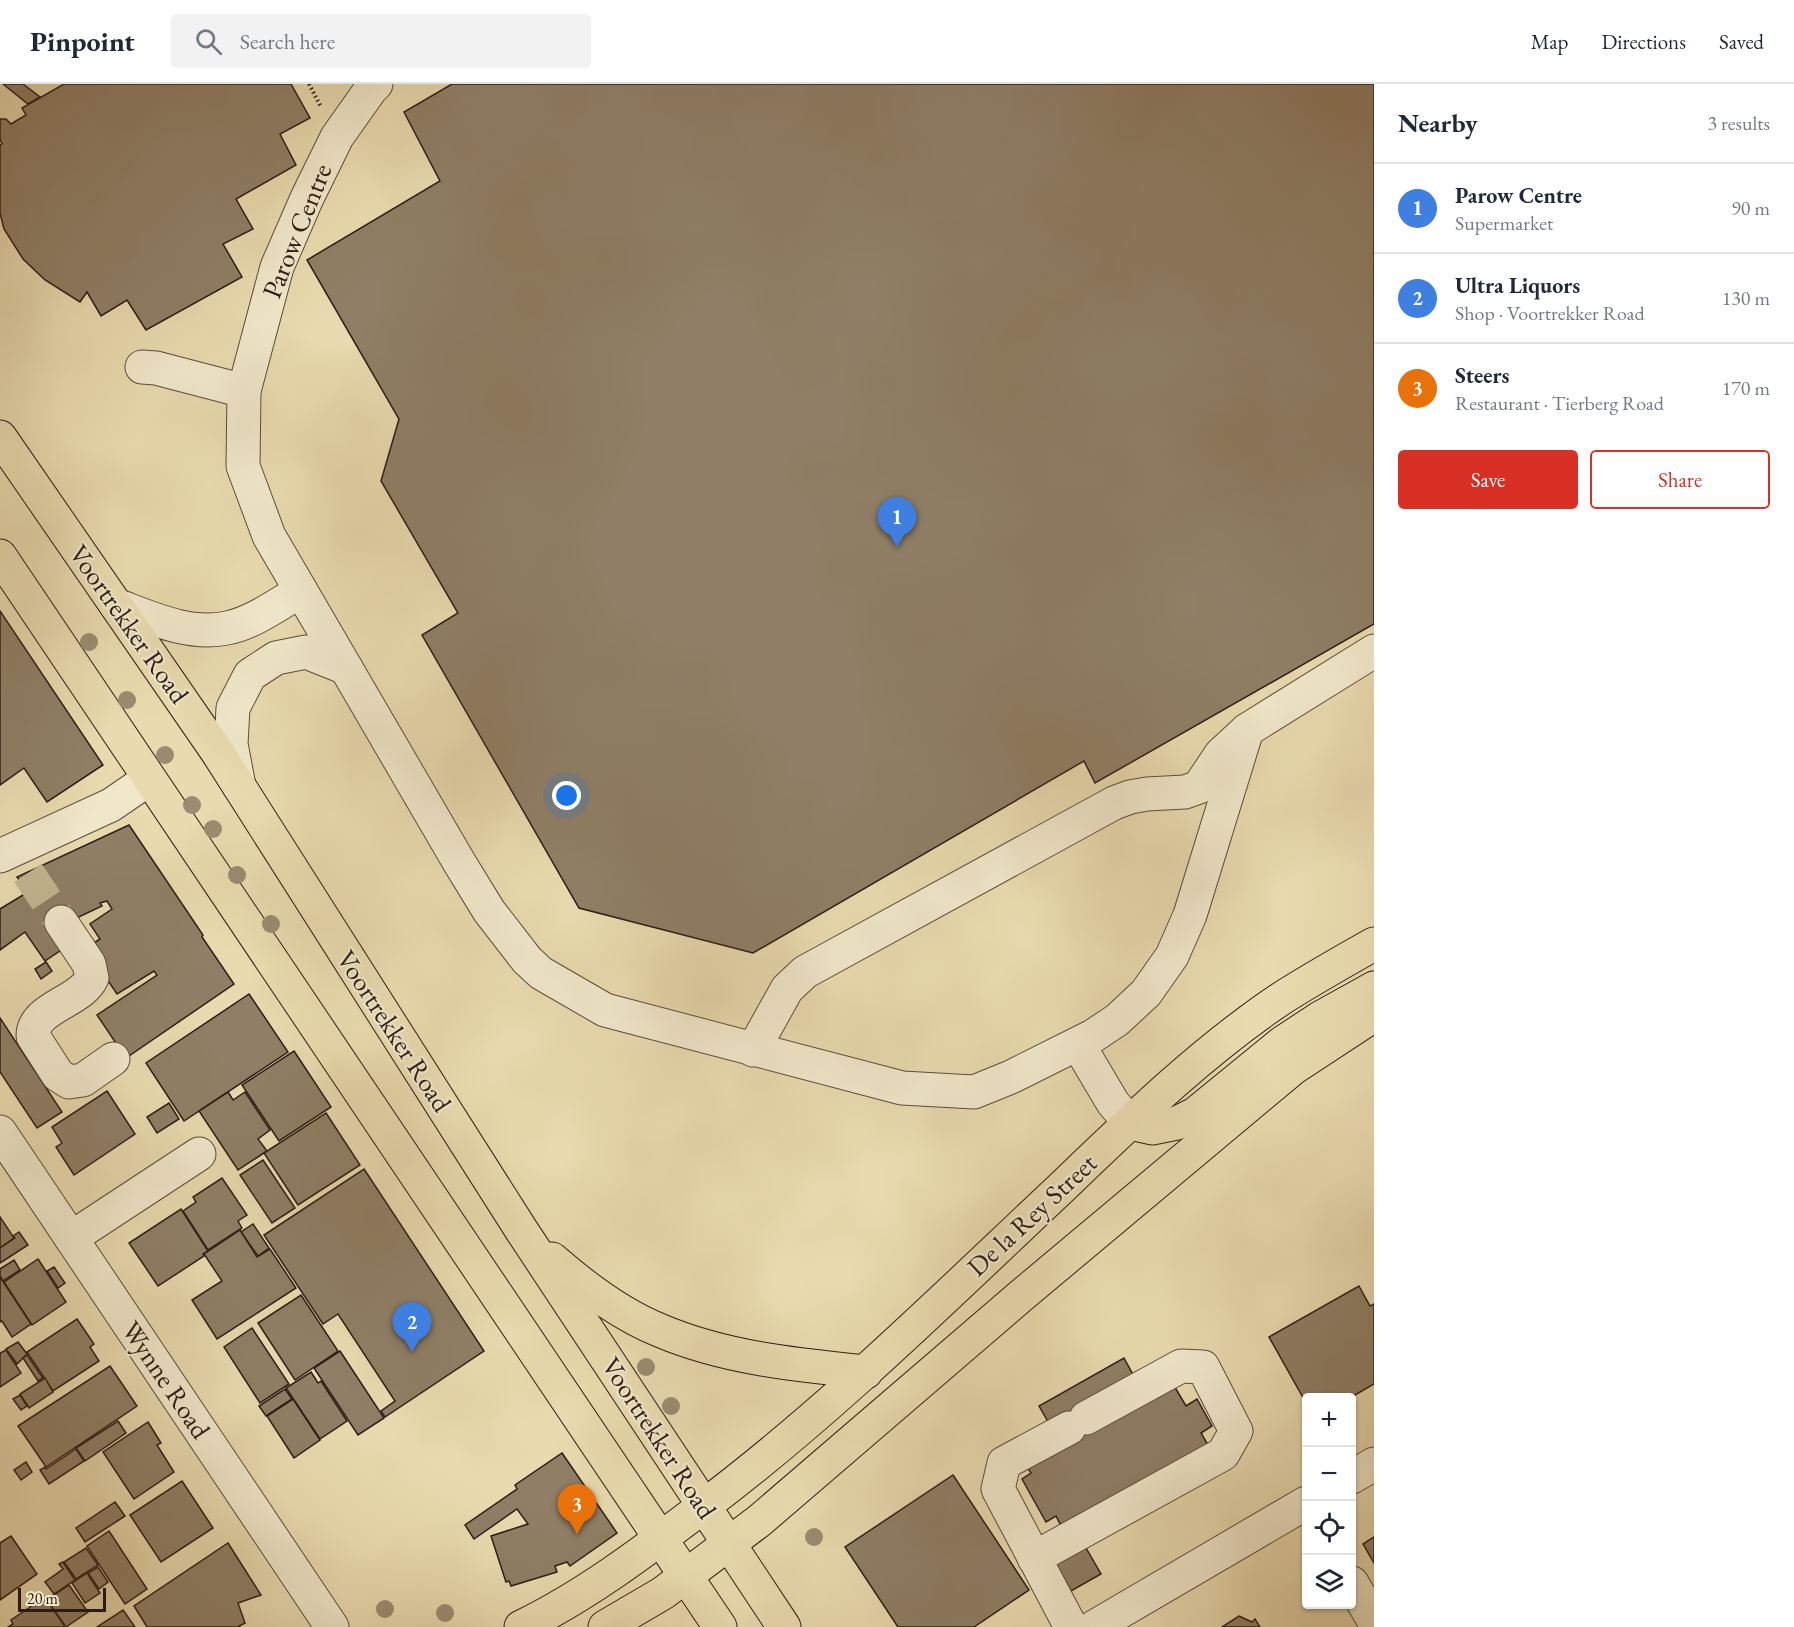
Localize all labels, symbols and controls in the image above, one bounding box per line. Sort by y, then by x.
search box [171,14,591,68]
text: Pinpoint [30,23,135,59]
icon: search [192,25,225,58]
text: Search here [240,27,335,56]
text: Map [1531,28,1568,55]
text: Directions [1601,28,1686,55]
text: Saved [1719,28,1764,55]
text: Nearby [1398,106,1478,140]
text: 3 results [1707,110,1770,136]
street label: Parow Centre [254,158,339,303]
text: Parow Centre [1455,181,1582,210]
text: 1 [1412,195,1423,221]
text: 90 m [1731,195,1770,221]
text: Supermarket [1455,210,1553,236]
text: Ultra Liquors [1455,271,1580,300]
text: 2 [1412,285,1423,311]
text: 130 m [1722,285,1770,311]
text: Shop · Voortrekker Road [1455,300,1645,326]
text: Steers [1455,361,1509,390]
text: 3 [1412,375,1423,401]
text: 170 m [1722,375,1770,401]
text: Restaurant · Tierberg Road [1455,390,1664,416]
button: Save [1398,450,1578,509]
button: Share [1590,450,1770,509]
pin: 1 [878,498,916,547]
street label: Voortrekker Road [62,537,197,710]
your location [552,781,581,810]
street label: Voortrekker Road [329,943,460,1119]
street label: De la Rey Street [959,1145,1104,1284]
pin: 2 [392,1302,432,1352]
street label: Wynne Road [114,1314,219,1446]
street label: Voortrekker Road [594,1350,725,1526]
map controls [1302,1393,1356,1609]
button: + [1302,1393,1356,1447]
button: − [1302,1447,1356,1501]
pin: 3 [558,1484,596,1534]
button: locate [1302,1501,1356,1555]
button: layers [1302,1555,1356,1609]
scale bar [18,1585,106,1612]
text: 20 m [27,1588,58,1609]

